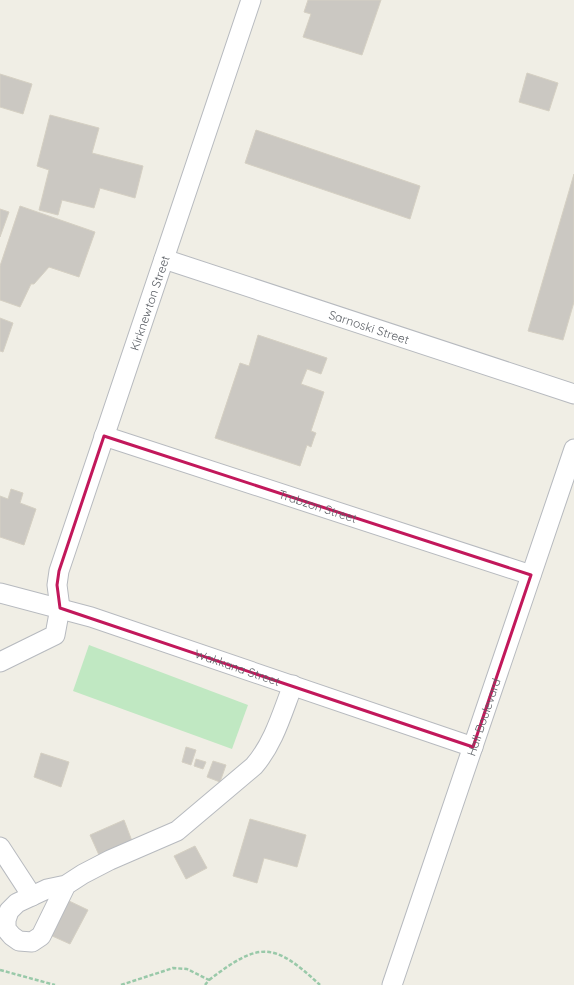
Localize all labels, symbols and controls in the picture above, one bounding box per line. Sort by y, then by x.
street label: Kirknewton Street [126,253,172,352]
street label: Sarnoski Street [327,306,411,347]
street label: Trabzon Street [277,486,359,525]
street label: Wakkana Street [193,645,282,688]
street label: Hall Boulevard [463,676,503,758]

